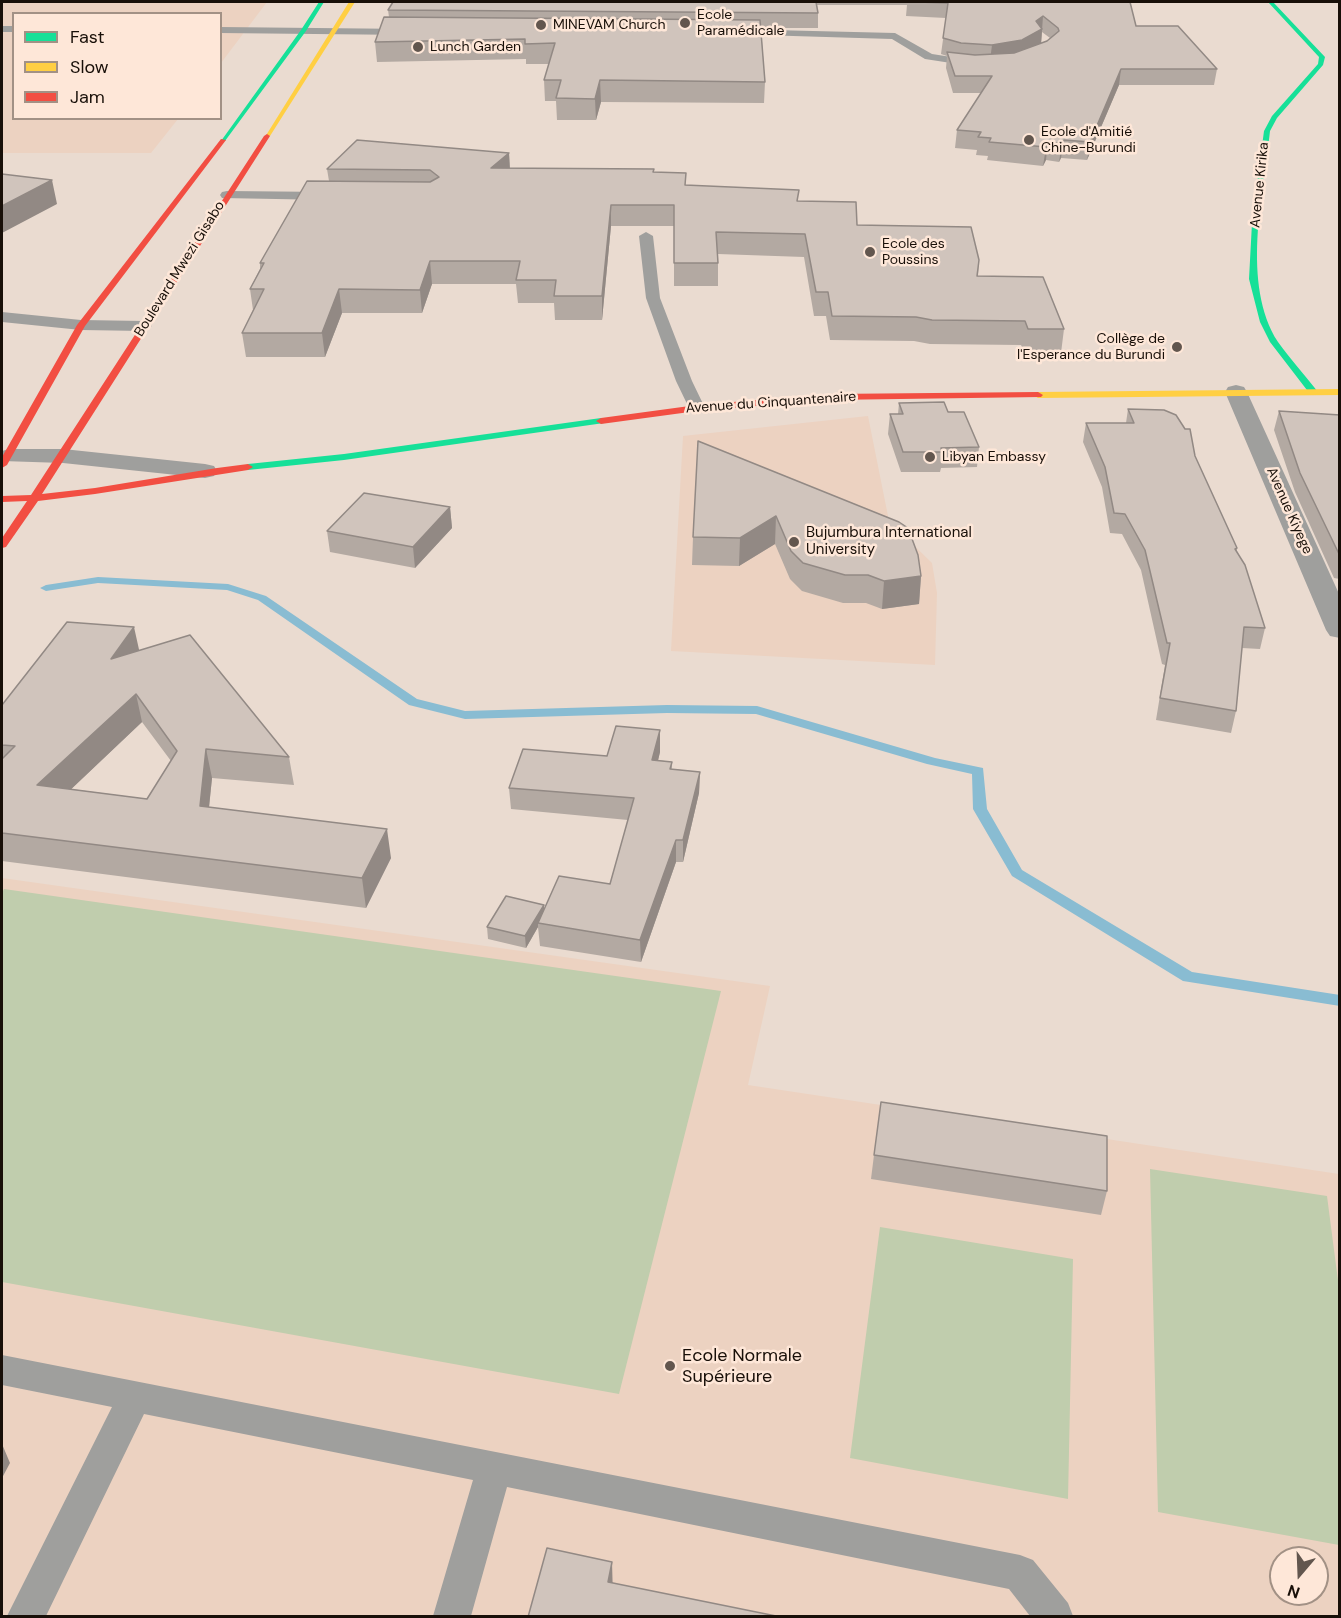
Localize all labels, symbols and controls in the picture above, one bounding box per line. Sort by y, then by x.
place label: Ecole Paramédicale [697,7,784,40]
legend [12,12,222,120]
marker: Ecole Paramédicale [678,16,692,30]
place label: MINEVAM Church [553,17,666,33]
marker: MINEVAM Church [534,18,548,32]
text: Fast [70,25,105,49]
place label: Lunch Garden [430,39,521,55]
marker: Lunch Garden [411,40,425,54]
text: Slow [70,55,109,79]
text: Jam [70,85,105,109]
place label: Ecole d'Amitié Chine-Burundi [1041,124,1136,156]
marker: Ecole d'Amitié Chine-Burundi [1022,133,1036,147]
street label: Avenue Kirika [1247,141,1273,229]
street label: Boulevard Mwezi Gisabo [131,198,229,340]
place label: Ecole des Poussins [882,236,945,268]
marker: Ecole des Poussins [863,245,877,259]
place label: Collège de l'Esperance du Burundi [1017,331,1165,364]
marker: Collège de l'Esperance du Burundi [1170,340,1184,354]
street label: Avenue du Cinquantenaire [685,389,857,417]
place label: Libyan Embassy [942,449,1046,465]
marker: Libyan Embassy [923,450,937,464]
street label: Avenue Kiyege [1262,465,1316,557]
place label: Bujumbura International University [806,524,972,559]
marker: Bujumbura International University [787,535,801,549]
place label: Ecole Normale Supérieure [682,1345,802,1388]
marker: Ecole Normale Supérieure [663,1359,677,1373]
north arrow [1269,1546,1329,1606]
text: N [1285,1580,1303,1603]

